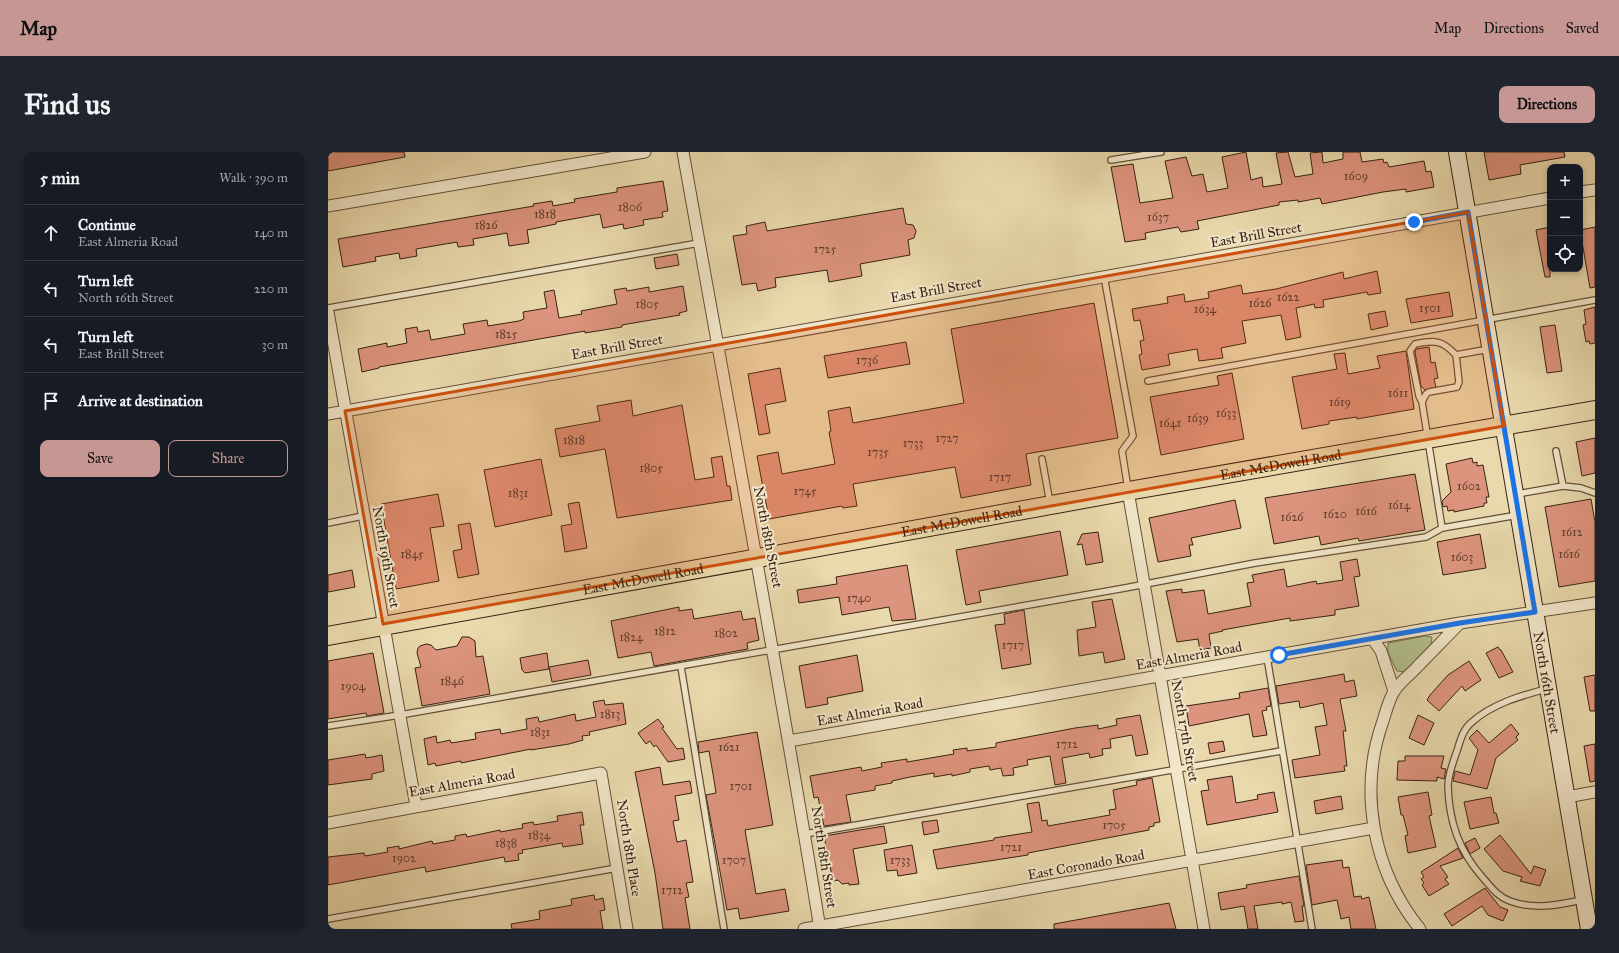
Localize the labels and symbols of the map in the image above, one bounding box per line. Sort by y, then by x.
house number: 1609 [1344,169,1368,183]
house number: 1806 [618,200,643,214]
house number: 1818 [534,207,556,221]
house number: 1637 [1147,210,1169,224]
route end [1405,213,1423,231]
house number: 1826 [474,218,498,232]
street label: East Brill Street [1209,219,1303,251]
house number: 1725 [814,242,837,256]
street label: East Brill Street [889,274,983,306]
house number: 1622 [1277,290,1299,304]
house number: 1626 [1249,296,1272,310]
house number: 1805 [635,297,659,311]
house number: 1501 [1419,301,1441,315]
house number: 1634 [1194,302,1216,316]
house number: 1825 [495,327,518,341]
street label: East Brill Street [570,331,664,363]
house number: 1736 [856,353,879,367]
house number: 1611 [1388,386,1408,400]
house number: 1619 [1329,395,1351,409]
house number: 1633 [1216,406,1236,420]
house number: 1639 [1187,411,1209,425]
house number: 1641 [1159,416,1181,430]
house number: 1727 [935,431,959,445]
house number: 1818 [563,433,585,447]
house number: 1733 [903,436,924,450]
house number: 1735 [867,445,889,459]
street label: East McDowell Road [1219,446,1343,483]
house number: 1805 [639,461,663,475]
house number: 1717 [989,470,1011,484]
house number: 1602 [1457,479,1481,493]
house number: 1745 [793,484,817,498]
street label: North 18th Street [750,485,786,589]
house number: 1831 [508,486,529,500]
house number: 1614 [1388,498,1410,512]
street label: East McDowell Road [900,502,1024,540]
house number: 1616 [1355,504,1378,518]
street label: North 19th Street [369,505,403,609]
house number: 1620 [1323,507,1347,521]
house number: 1626 [1281,510,1304,524]
house number: 1612 [1561,525,1583,539]
house number: 1845 [400,547,424,561]
house number: 1616 [1558,547,1581,561]
house number: 1603 [1451,550,1474,564]
street label: East McDowell Road [581,560,705,598]
house number: 1740 [847,591,871,605]
house number: 1812 [654,624,676,638]
house number: 1802 [714,626,738,640]
house number: 1824 [619,630,643,644]
street label: North 16th Street [1530,630,1564,735]
house number: 1717 [1002,638,1024,652]
street label: East Almeria Road [1135,638,1243,674]
route start [1270,646,1288,664]
house number: 1846 [440,674,465,688]
house number: 1904 [341,679,366,693]
street label: North 17th Street [1168,679,1202,783]
street label: East Almeria Road [816,694,924,730]
house number: 1813 [600,707,621,721]
house number: 1831 [530,725,551,739]
house number: 1712 [1056,737,1078,751]
house number: 1621 [718,740,740,754]
street label: East Almeria Road [408,765,516,801]
house number: 1701 [730,779,753,793]
street label: North 18th Place [613,798,645,898]
street label: North 18th Street [808,805,840,909]
house number: 1705 [1102,818,1126,832]
house number: 1834 [528,828,551,842]
house number: 1838 [495,836,517,850]
house number: 1721 [1000,840,1022,854]
street label: East Coronado Road [1026,846,1146,884]
house number: 1902 [392,851,416,865]
house number: 1707 [722,853,746,867]
house number: 1733 [890,853,911,867]
house number: 1712 [661,883,683,897]

